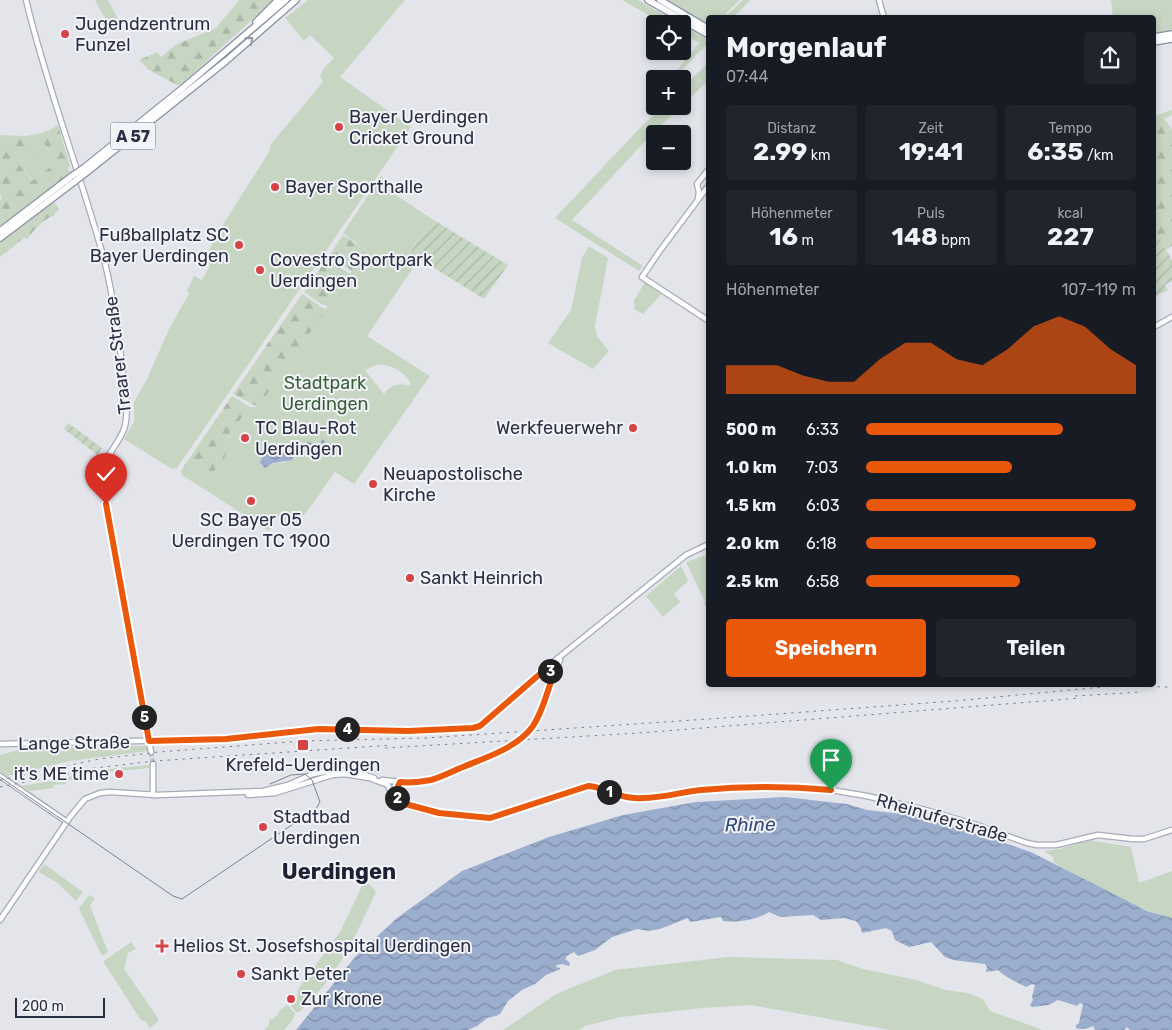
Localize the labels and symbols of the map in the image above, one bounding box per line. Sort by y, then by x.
place label: Jugendzentrum Funzel [75,13,210,56]
marker: Jugendzentrum Funzel [59,28,71,40]
one-way arrow [245,37,254,46]
place label: Bayer Uerdingen Cricket Ground [349,106,488,149]
marker: Bayer Uerdingen Cricket Ground [333,121,345,133]
road number: A 57 [110,122,156,150]
place label: Bayer Sporthalle [285,176,423,198]
marker: Bayer Sporthalle [269,181,281,193]
place label: Fußballplatz SC Bayer Uerdingen [90,224,229,267]
marker: Fußballplatz SC Bayer Uerdingen [233,239,245,251]
place label: Covestro Sportpark Uerdingen [270,249,433,292]
marker: Covestro Sportpark Uerdingen [254,264,266,276]
street label: Traarer Straße [100,295,136,415]
park label: Stadtpark Uerdingen [281,372,369,415]
place label: TC Blau-Rot Uerdingen [255,417,356,460]
place label: Werkfeuerwehr [496,417,623,439]
marker: Werkfeuerwehr [627,422,639,434]
marker: TC Blau-Rot Uerdingen [239,432,251,444]
pin [85,453,127,504]
place label: Neuapostolische Kirche [383,463,523,506]
marker: Neuapostolische Kirche [367,478,379,490]
marker: SC Bayer 05 Uerdingen TC 1900 [245,495,257,507]
place label: SC Bayer 05 Uerdingen TC 1900 [172,509,330,552]
place label: Sankt Heinrich [420,567,543,589]
marker: Sankt Heinrich [404,572,416,584]
pin: 3 [538,658,562,684]
pin: 5 [132,704,156,730]
pin: 4 [334,716,360,742]
street label: Lange Straße [18,731,130,755]
marker: Krefeld-Uerdingen [296,738,310,752]
pin [810,739,852,790]
place label: Krefeld-Uerdingen [225,754,381,776]
place label: it's ME time [14,763,109,785]
marker: it's ME time [113,768,125,780]
pin: 1 [596,780,622,804]
pin: 2 [384,786,410,810]
street label: Rheinuferstraße [874,789,1010,847]
place label: Stadtbad Uerdingen [273,806,360,849]
water label: Rhine [724,813,776,836]
marker: Stadtbad Uerdingen [257,821,269,833]
district label: Uerdingen [282,858,396,885]
place label: Helios St. Josefshospital Uerdingen [173,935,471,957]
marker: Helios St. Josefshospital Uerdingen [155,939,169,953]
place label: Sankt Peter [251,963,349,985]
marker: Sankt Peter [235,968,247,980]
place label: Zur Krone [301,988,382,1010]
marker: Zur Krone [285,993,297,1005]
scale bar [15,995,105,1018]

